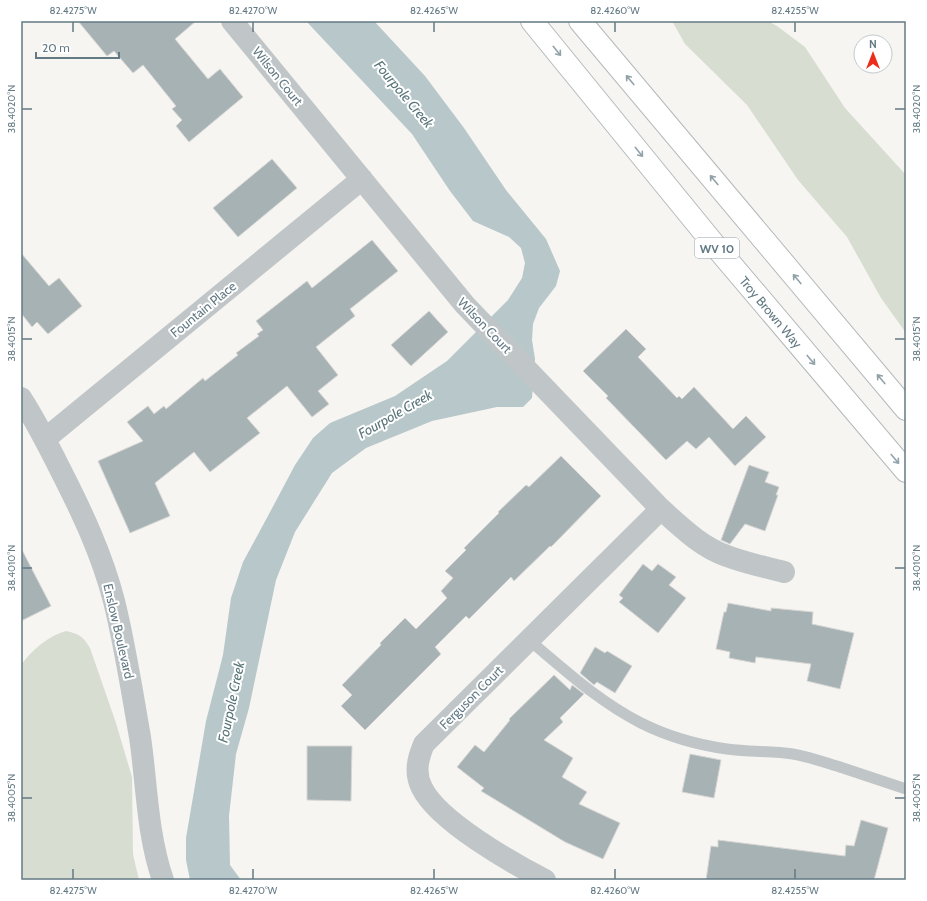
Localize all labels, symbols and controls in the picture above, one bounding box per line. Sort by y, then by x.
text: 82.4275°W [49,4,97,17]
text: 82.4270°W [229,4,278,17]
text: 82.4265°W [410,4,458,17]
text: 82.4260°W [590,4,640,17]
text: 82.4255°W [771,4,819,17]
scale bar [36,34,119,60]
north arrow [853,34,893,74]
text: N [869,37,877,51]
text: 20 m [42,40,70,55]
street label: Wilson Court [249,43,307,109]
one-way arrow [552,46,561,57]
water label: Fourpole Creek [371,57,438,132]
one-way arrow [625,75,634,86]
text: 38.4020°N [5,85,18,133]
text: 38.4020°N [910,85,923,133]
one-way arrow [634,147,643,158]
one-way arrow [709,174,718,185]
road number: WV 10 [695,238,739,258]
street label: Troy Brown Way [736,273,806,352]
one-way arrow [793,274,802,285]
street label: Fountain Place [167,277,239,340]
street label: Wilson Court [455,294,516,357]
text: 38.4015°N [5,317,18,361]
text: 38.4015°N [910,317,923,361]
one-way arrow [807,354,816,365]
one-way arrow [876,374,885,384]
water label: Fourpole Creek [355,385,436,442]
one-way arrow [891,453,900,464]
text: 38.4010°N [5,545,18,591]
text: 38.4010°N [910,545,923,591]
street label: Enslow Boulevard [100,582,138,680]
water label: Fourpole Creek [214,659,249,744]
street label: Ferguson Court [436,661,507,732]
text: 38.4005°N [5,774,18,822]
text: 38.4005°N [910,774,923,822]
text: 82.4275°W [49,884,97,897]
text: 82.4270°W [229,884,278,897]
text: 82.4265°W [410,884,458,897]
text: 82.4260°W [590,884,640,897]
text: 82.4255°W [771,884,819,897]

